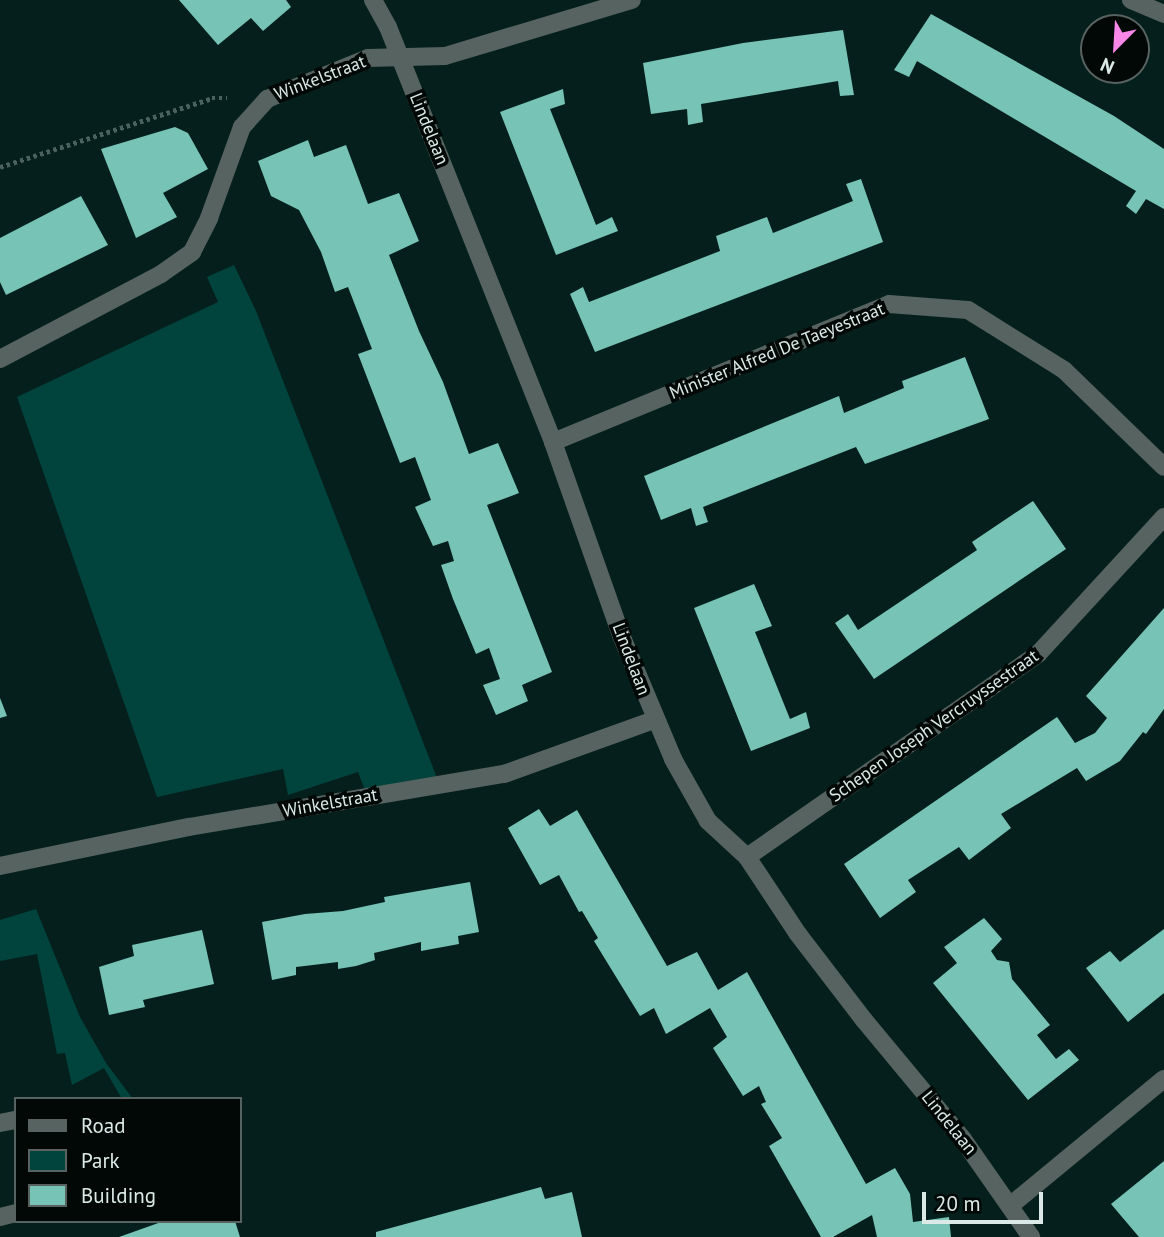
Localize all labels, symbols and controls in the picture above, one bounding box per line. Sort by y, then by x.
north arrow [1080,14,1150,84]
street label: Winkelstraat [271,51,369,105]
text: N [1097,53,1118,80]
street label: Lindelaan [405,90,453,168]
street label: Minister Alfred De Taeyestraat [666,298,888,404]
street label: Lindelaan [607,620,655,698]
street label: Schepen Joseph Vercruyssestraat [825,645,1043,807]
street label: Winkelstraat [281,784,379,822]
street label: Lindelaan [917,1087,981,1159]
legend [14,1097,242,1223]
text: Road [81,1112,125,1139]
text: Park [81,1147,120,1174]
scale bar [926,1178,1047,1222]
text: Building [81,1182,156,1209]
text: 20 m [935,1190,981,1217]

